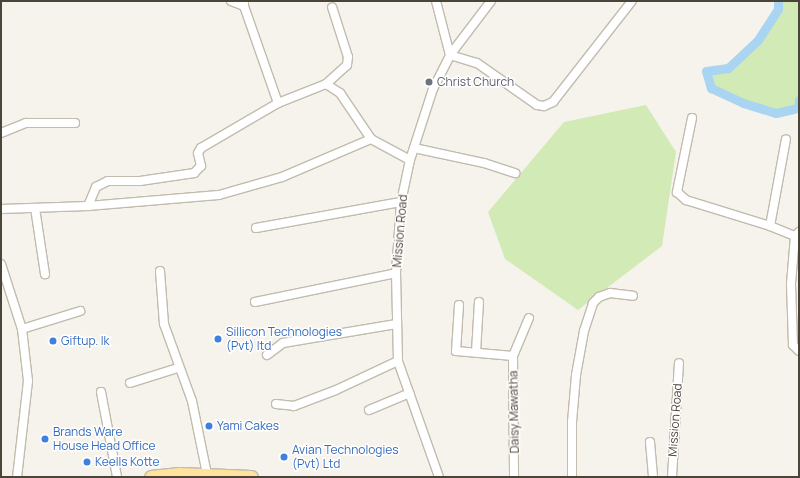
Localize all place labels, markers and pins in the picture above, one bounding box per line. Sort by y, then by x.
place label: Christ Church [437,75,514,89]
marker: Christ Church [424,77,434,87]
place label: Sillicon Technologies (Pvt) ltd [226,325,342,353]
place label: Giftup. lk [61,334,110,348]
marker: Sillicon Technologies (Pvt) ltd [213,334,223,344]
marker: Giftup. lk [48,336,58,346]
place label: Yami Cakes [217,419,279,433]
marker: Yami Cakes [204,421,214,431]
place label: Brands Ware House Head Office [53,425,156,453]
marker: Brands Ware House Head Office [40,434,50,444]
place label: Avian Technologies (Pvt) Ltd [292,443,399,471]
marker: Avian Technologies (Pvt) Ltd [279,452,289,462]
place label: Keells Kotte [95,455,160,469]
marker: Keells Kotte [82,457,92,467]

